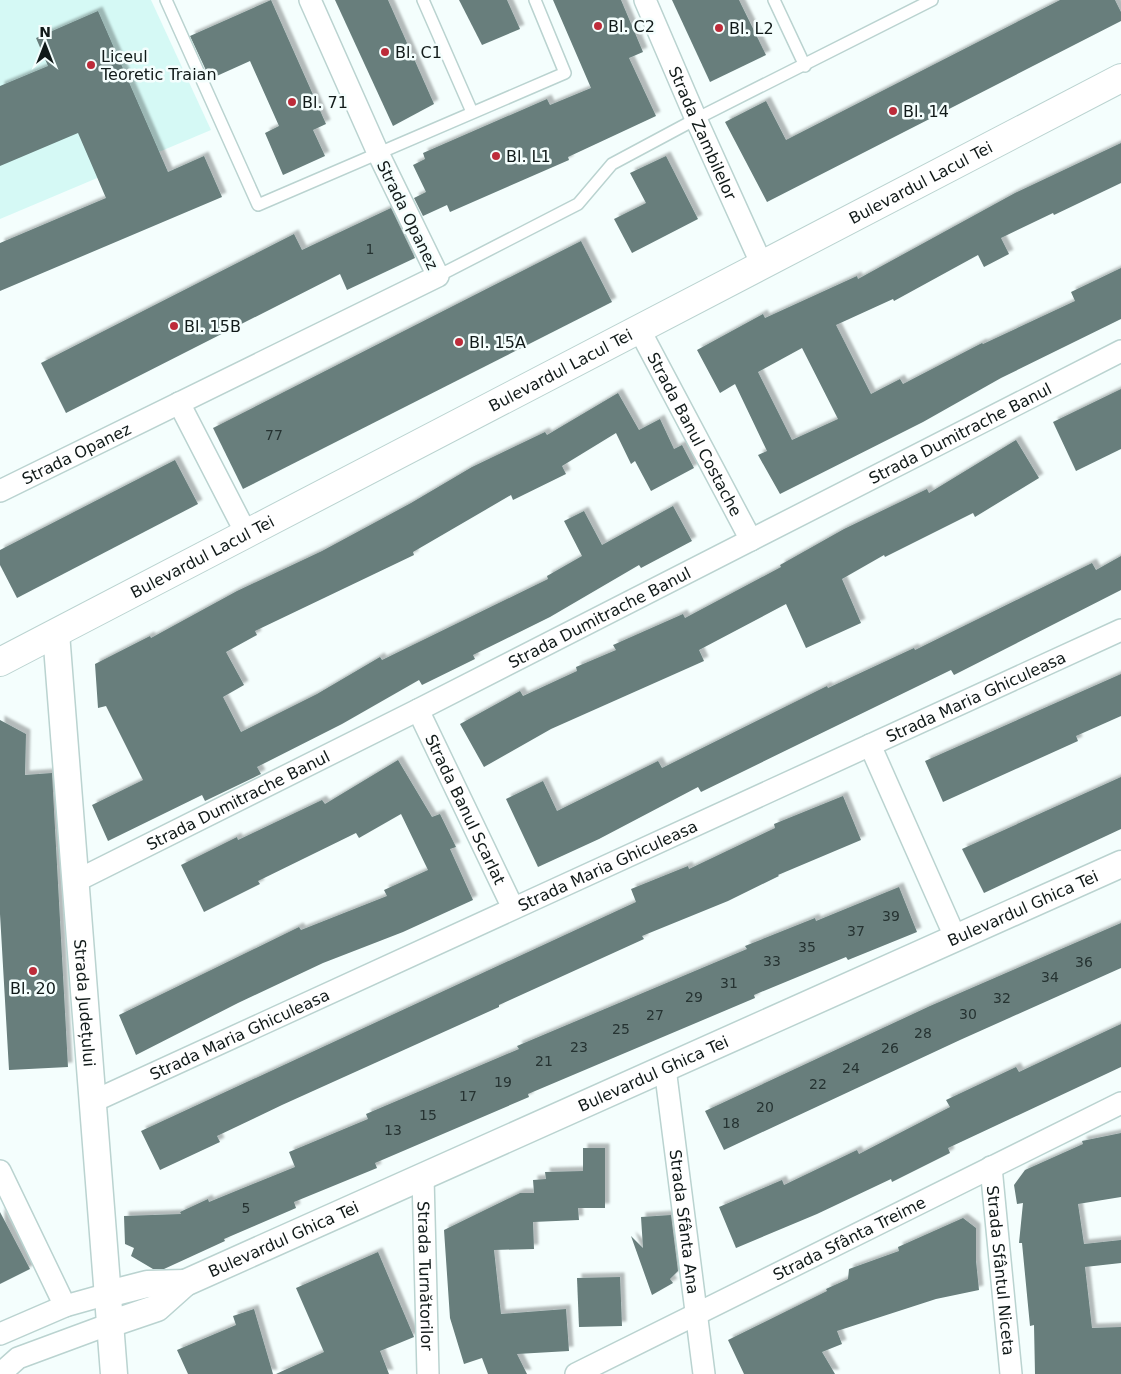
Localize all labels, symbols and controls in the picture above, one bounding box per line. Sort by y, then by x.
place label: Bl. C2 [608,17,655,36]
place label: Bl. L2 [729,19,774,38]
north arrow [20,20,70,70]
marker: Bl. C2 [592,20,604,32]
marker: Bl. L2 [713,22,725,34]
text: N [39,24,51,40]
place label: Bl. C1 [395,43,442,62]
marker: Bl. C1 [379,46,391,58]
place label: Liceul Teoretic Traian [100,47,217,84]
marker: Liceul Teoretic Traian [85,59,97,71]
street label: Strada Zambilelor [665,64,740,203]
place label: Bl. 71 [302,93,348,112]
marker: Bl. 71 [286,96,298,108]
place label: Bl. 14 [903,102,949,121]
marker: Bl. 14 [887,105,899,117]
street label: Bulevardul Lacul Tei [846,138,996,228]
place label: Bl. L1 [506,147,551,166]
marker: Bl. L1 [490,150,502,162]
street label: Strada Opanez [373,158,442,273]
house number: 1 [366,241,374,257]
place label: Bl. 15B [184,317,241,336]
marker: Bl. 15B [168,320,180,332]
street label: Bulevardul Lacul Tei [486,325,636,416]
place label: Bl. 15A [469,333,526,352]
marker: Bl. 15A [453,336,465,348]
street label: Strada Banul Costache [643,349,746,519]
street label: Strada Dumitrache Banul [866,379,1055,488]
street label: Strada Opanez [19,419,134,489]
house number: 77 [265,427,283,443]
street label: Bulevardul Lacul Tei [127,512,278,602]
street label: Strada Dumitrache Banul [505,563,694,672]
street label: Strada Maria Ghiculeasa [883,648,1069,747]
street label: Strada Banul Scarlat [421,731,509,888]
street label: Strada Dumitrache Banul [143,747,333,854]
street label: Strada Maria Ghiculeasa [515,817,701,915]
street label: Bulevardul Ghica Tei [945,867,1101,950]
house number: 39 [882,908,900,924]
house number: 37 [847,923,865,939]
street label: Strada Județului [70,938,99,1068]
house number: 35 [798,939,816,955]
house number: 33 [763,953,781,969]
house number: 36 [1075,954,1093,970]
marker: Bl. 20 [27,965,39,977]
house number: 34 [1041,969,1059,985]
house number: 31 [720,975,738,991]
place label: Bl. 20 [10,979,56,998]
street label: Strada Maria Ghiculeasa [147,985,333,1084]
house number: 29 [685,989,703,1005]
house number: 32 [993,990,1011,1006]
house number: 30 [959,1006,977,1022]
house number: 27 [646,1007,664,1023]
house number: 25 [612,1021,630,1037]
house number: 28 [914,1025,932,1041]
street label: Bulevardul Ghica Tei [575,1032,731,1116]
house number: 23 [570,1039,588,1055]
house number: 26 [881,1040,899,1056]
house number: 21 [535,1053,553,1069]
house number: 24 [842,1060,860,1076]
house number: 19 [494,1074,512,1090]
house number: 22 [809,1076,827,1092]
house number: 17 [459,1088,477,1104]
house number: 20 [756,1099,774,1115]
house number: 15 [419,1107,437,1123]
house number: 18 [722,1115,740,1131]
house number: 13 [384,1122,402,1138]
street label: Strada Sfânta Ana [665,1148,703,1295]
street label: Strada Sfântul Niceta [983,1185,1018,1356]
street label: Strada Sfânta Treime [770,1193,929,1285]
street label: Bulevardul Ghica Tei [205,1197,362,1281]
house number: 5 [242,1200,250,1216]
street label: Strada Turnătorilor [414,1201,436,1351]

